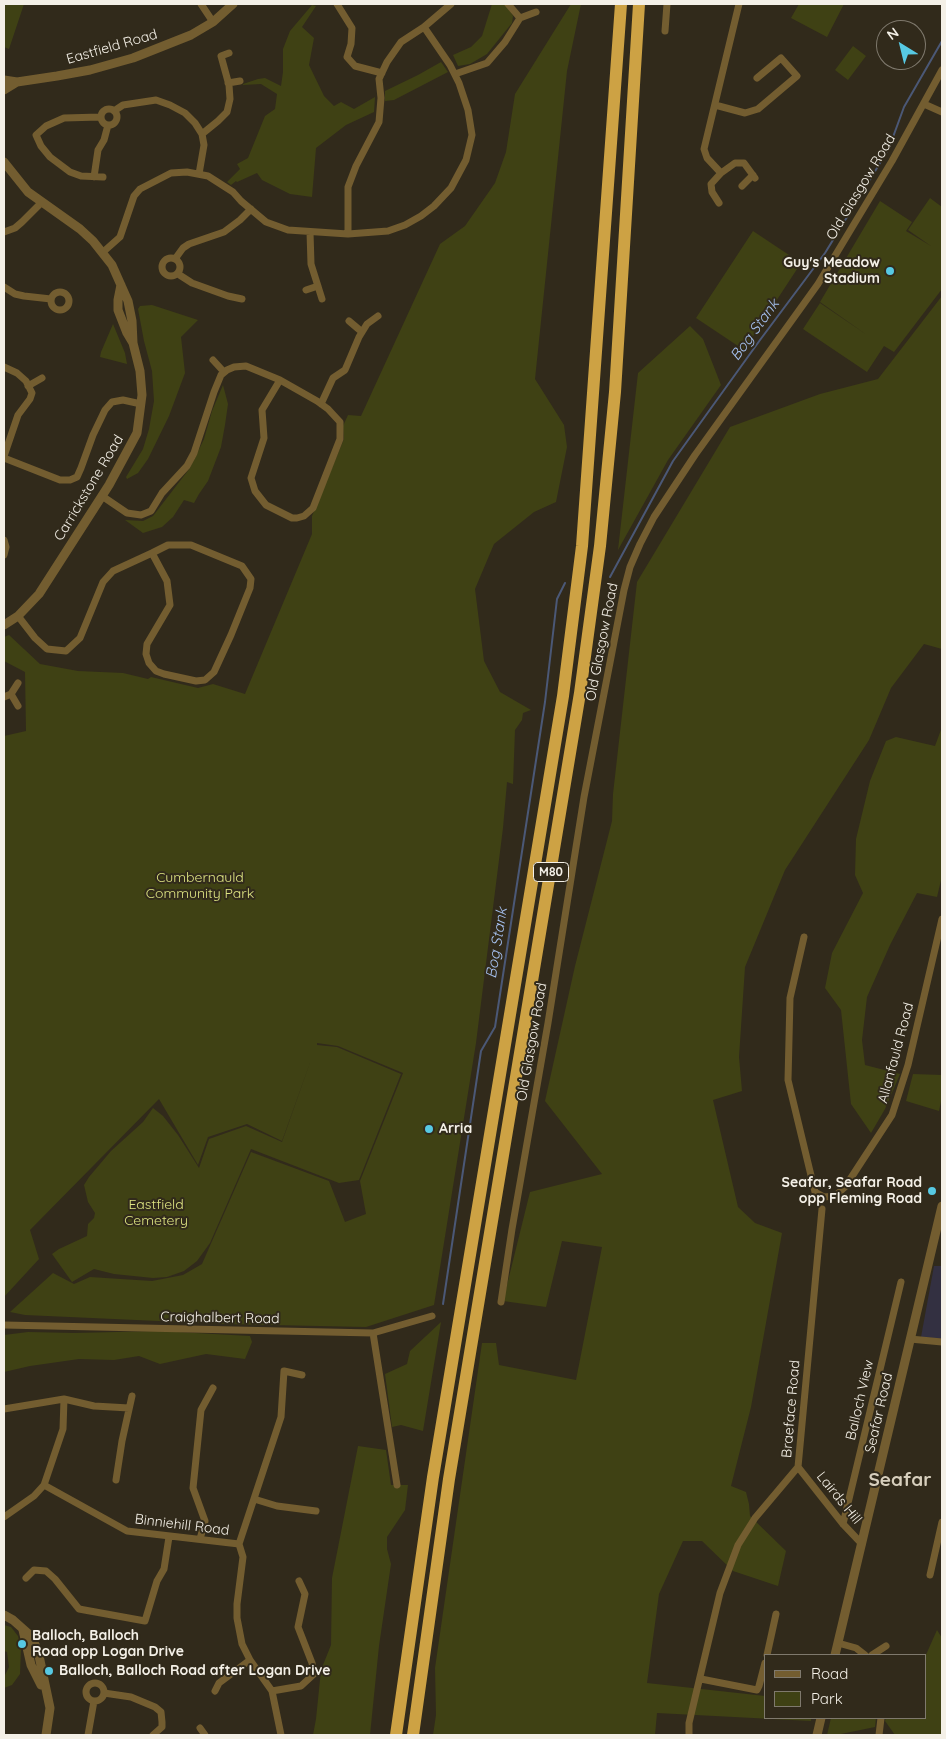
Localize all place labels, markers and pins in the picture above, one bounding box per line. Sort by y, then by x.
place label: Guy's Meadow Stadium [783,255,880,288]
marker: Guy's Meadow Stadium [884,265,896,277]
place label: Arria [439,1121,472,1137]
marker: Arria [423,1123,435,1135]
place label: Seafar, Seafar Road opp Fleming Road [782,1175,922,1208]
marker: Seafar, Seafar Road opp Fleming Road [926,1185,938,1197]
place label: Balloch, Balloch Road opp Logan Drive [32,1628,184,1660]
marker: Balloch, Balloch Road opp Logan Drive [16,1638,28,1650]
place label: Balloch, Balloch Road after Logan Drive [59,1663,331,1679]
marker: Balloch, Balloch Road after Logan Drive [43,1665,55,1677]

